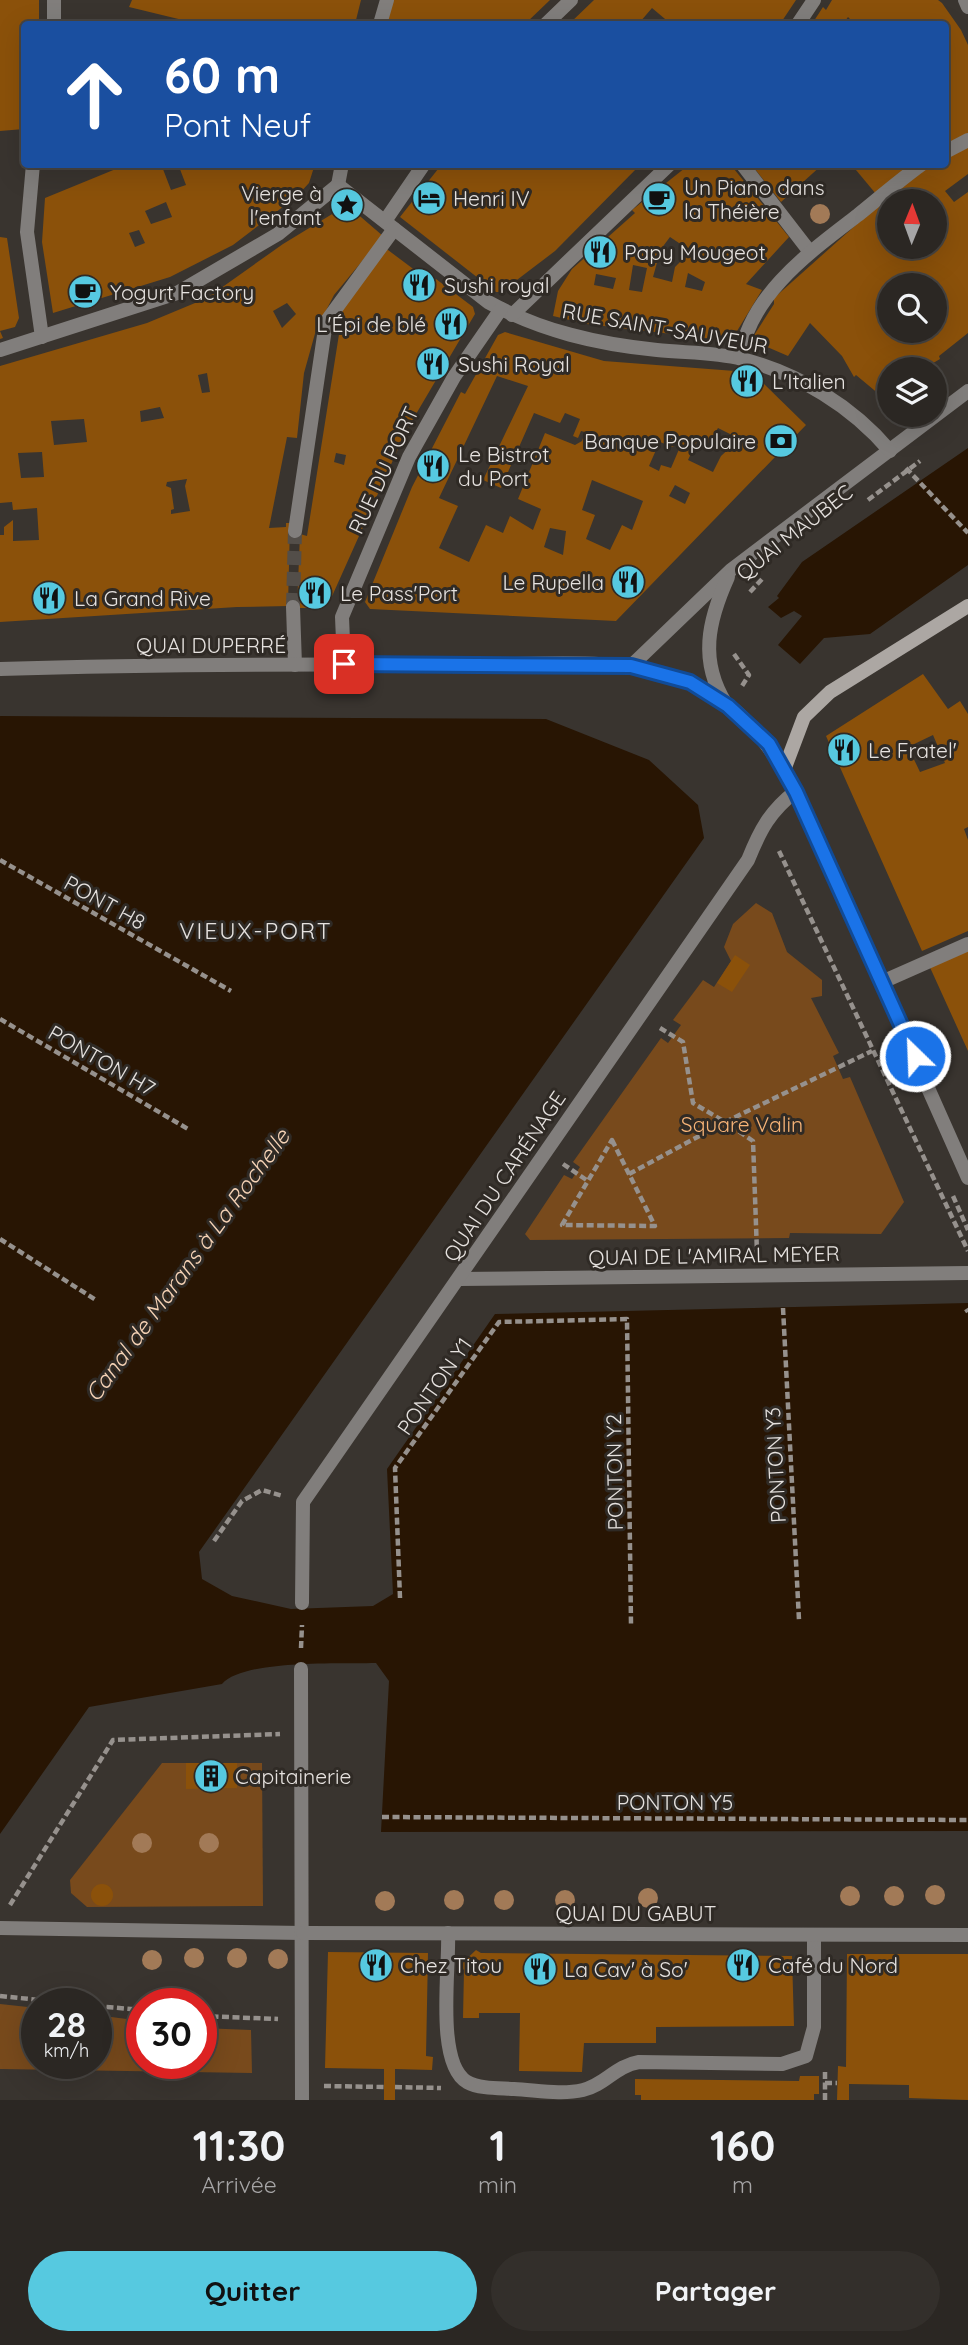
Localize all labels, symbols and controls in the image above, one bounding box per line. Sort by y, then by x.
text: 60 m [164,44,280,105]
icon: ahead [49,49,140,140]
text: Pont Neuf [164,105,311,145]
place label: Un Piano dans la Théière [684,174,825,224]
hotel icon: Henri IV [410,179,448,217]
place label: Vierge à l'enfant [241,180,322,230]
cafe icon: Un Piano dans la Théière [640,180,678,218]
place label: Henri IV [453,185,530,211]
place icon: Vierge à l'enfant [328,186,366,224]
north arrow [877,189,947,259]
map controls [877,189,947,427]
restaurant icon: Papy Mougeot [581,233,619,271]
place label: Papy Mougeot [624,239,766,265]
restaurant icon: Sushi royal [400,266,438,304]
place label: Sushi royal [444,272,550,298]
cafe icon: Yogurt Factory [66,273,104,311]
button: search [877,273,947,343]
place label: Yogurt Factory [110,279,254,305]
street label: RUE SAINT-SAUVEUR [560,297,770,359]
restaurant icon: L'Épi de blé [432,305,470,343]
place label: L'Épi de blé [316,311,426,337]
restaurant icon: Sushi Royal [414,345,452,383]
place label: Sushi Royal [458,351,570,377]
button: layers [877,357,947,427]
restaurant icon: L'Italien [728,362,766,400]
place label: L'Italien [772,368,846,394]
street label: RUE DU PORT [342,402,424,538]
bank icon: Banque Populaire [762,422,800,460]
place label: Banque Populaire [584,428,756,454]
place label: Le Bistrot du Port [458,441,549,491]
restaurant icon: Le Bistrot du Port [414,447,452,485]
street label: QUAI MAUBEC [731,478,858,586]
restaurant icon: Le Rupella [609,563,647,601]
place label: Le Rupella [502,569,604,595]
restaurant icon: Le Pass'Port [296,574,334,612]
restaurant icon: La Grand Rive [30,579,68,617]
place label: Le Pass'Port [340,580,458,606]
place label: La Grand Rive [74,585,211,611]
street label: QUAI DUPERRÉ [136,632,286,658]
pin [314,634,374,694]
icon: arrive [325,645,363,683]
restaurant icon: Le Fratel' [825,731,863,769]
place label: Le Fratel' [868,737,957,763]
street label: PONT H8 [60,869,150,935]
district label: VIEUX-PORT [179,916,333,945]
street label: PONTON H7 [44,1019,160,1101]
position arrow [878,1019,952,1093]
street label: QUAI DU CARÉNAGE [437,1086,571,1266]
park label: Square Valin [681,1111,803,1137]
water label: Canal de Marans à La Rochelle [78,1122,296,1407]
street label: QUAI DE L'AMIRAL MEYER [588,1240,840,1270]
street label: PONTON Y1 [391,1332,477,1440]
street label: PONTON Y3 [759,1406,791,1524]
street label: PONTON Y2 [600,1413,628,1531]
building icon: Capitainerie [192,1757,230,1795]
place label: Capitainerie [235,1763,351,1789]
street label: PONTON Y5 [617,1789,733,1815]
street label: QUAI DU GABUT [556,1900,716,1926]
restaurant icon: Chez Titou [357,1946,395,1984]
restaurant icon: Café du Nord [724,1946,762,1984]
restaurant icon: La Cav' à So' [521,1950,559,1988]
place label: Chez Titou [400,1952,502,1978]
place label: Café du Nord [768,1952,898,1978]
place label: La Cav' à So' [564,1956,688,1982]
speed limit sign: 30 [126,1988,217,2079]
text: 28 [47,2002,86,2046]
text: km/h [44,2039,89,2062]
text: 11:30 [193,2119,285,2172]
text: 1 [489,2119,506,2172]
text: 160 [710,2119,775,2172]
text: Arrivée [201,2170,277,2199]
text: min [478,2170,517,2199]
text: m [732,2170,753,2199]
button: Quitter [28,2251,477,2331]
button: Partager [491,2251,940,2331]

